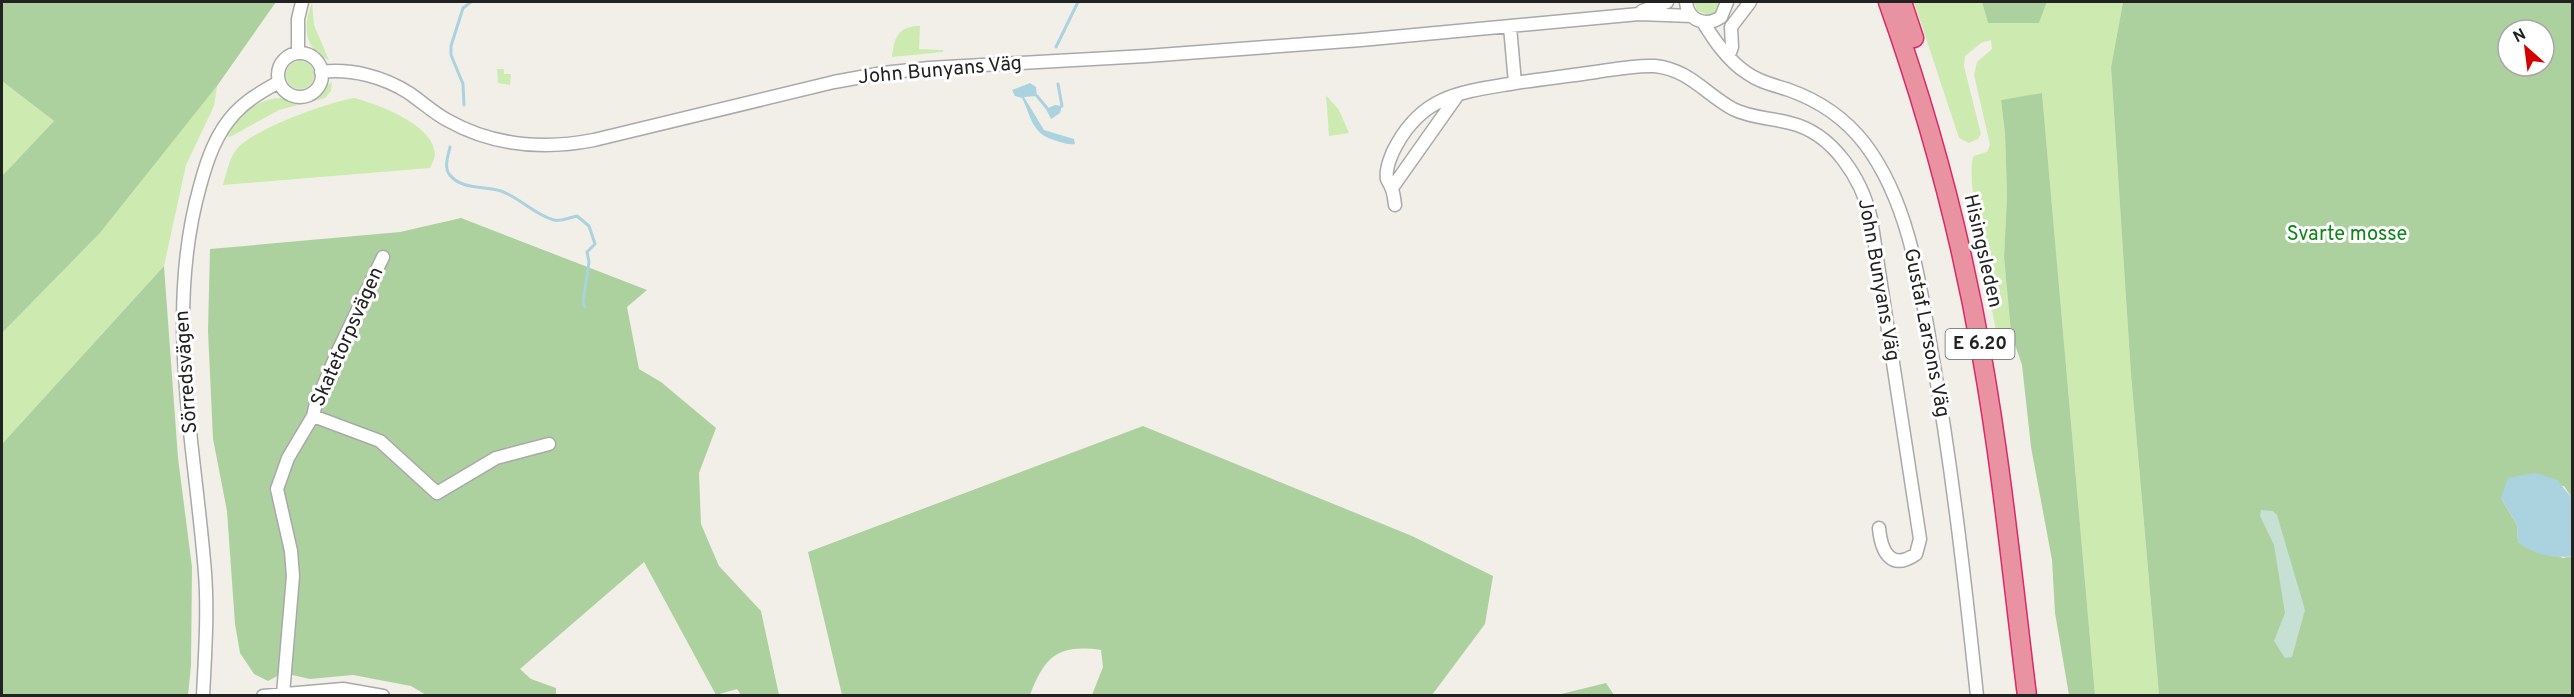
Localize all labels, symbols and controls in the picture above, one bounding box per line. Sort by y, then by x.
north arrow [2496,18,2556,78]
text: N [2510,25,2530,48]
street label: John Bunyans Väg [857,51,1023,91]
street label: Hisingsleden [1956,192,2008,310]
street label: John Bunyans Väg [1851,197,1905,363]
park label: Svarte mosse [2287,222,2407,248]
street label: Gustaf Larsons Väg [1897,246,1955,420]
street label: Skatetorpsvägen [306,263,390,411]
street label: Sörredsvägen [170,310,204,434]
road number: E 6.20 [1946,329,2014,359]

